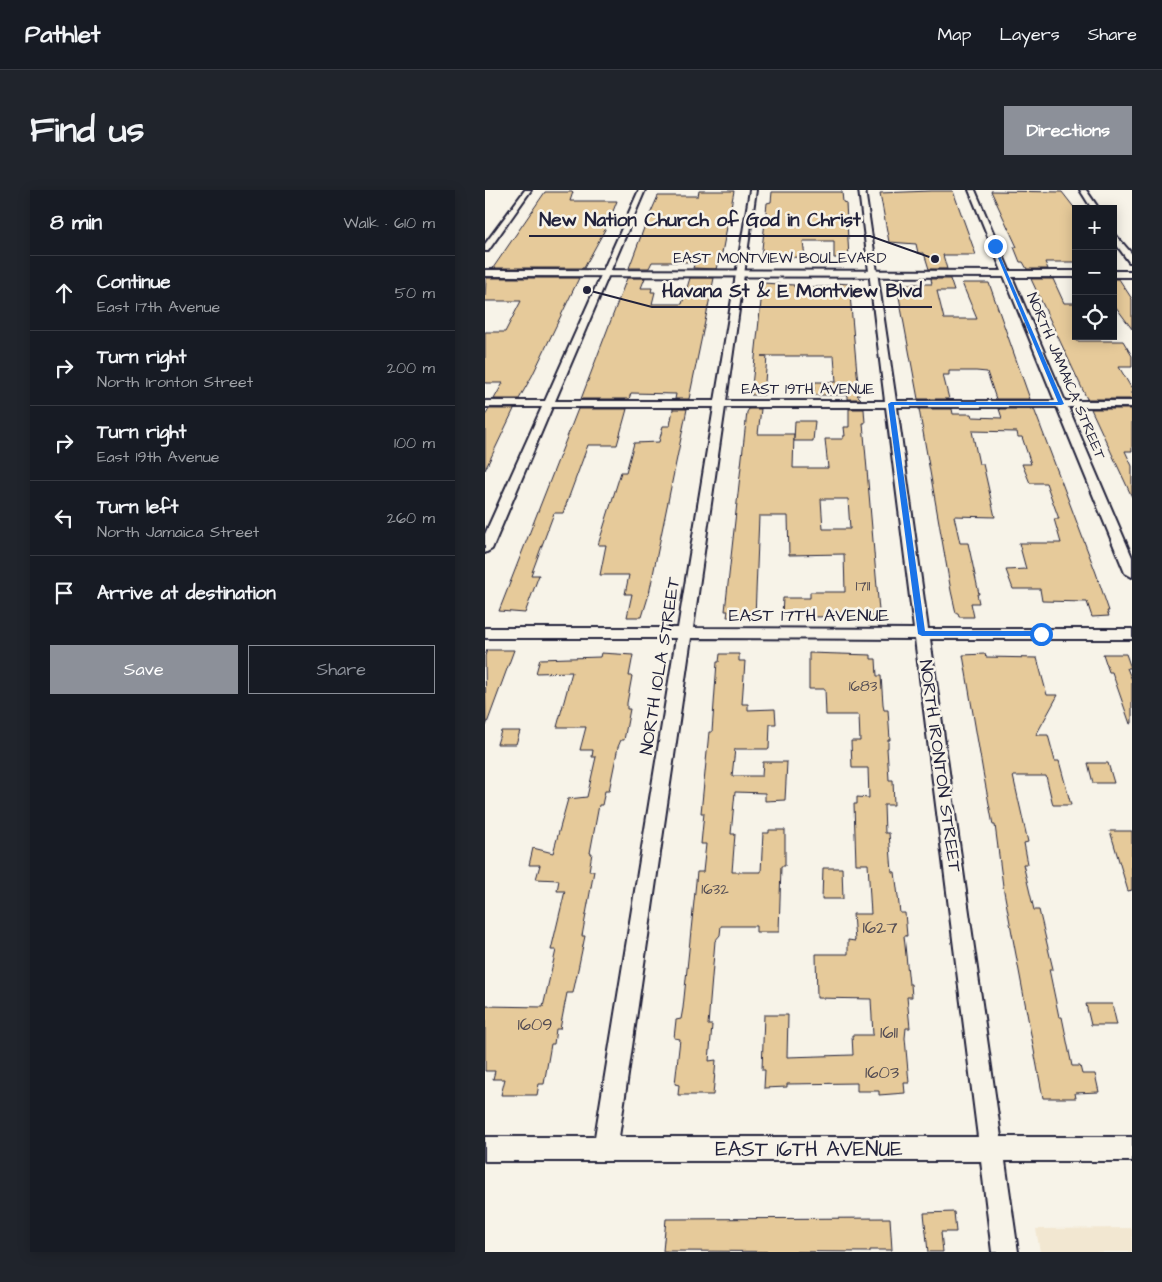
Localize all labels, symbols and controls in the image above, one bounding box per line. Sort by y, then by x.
text: Pathlet [25,18,101,52]
text: Map [937,22,971,47]
text: Layers [999,22,1060,47]
text: Share [1088,22,1137,47]
text: Find us [30,106,144,155]
button: Directions [1004,106,1132,155]
callout: New Nation Church of God in Christ [529,202,870,236]
map controls [1072,205,1117,340]
button: + [1072,205,1117,250]
text: New Nation Church of God in Christ [539,207,861,234]
text: 8 min [50,208,102,237]
text: Walk · 610 m [343,212,435,234]
route end [984,235,1007,258]
street label: EAST MONTVIEW BOULEVARD [673,248,887,269]
button: − [1072,250,1117,295]
text: Continue [97,269,171,296]
callout: Havana St & E Montview Blvd [652,273,932,307]
text: Havana St & E Montview Blvd [662,278,922,305]
icon: ahead [50,279,78,307]
text: 50 m [395,282,435,304]
street label: NORTH JAMAICA STREET [1021,289,1111,463]
button: locate [1072,295,1117,340]
text: East 17th Avenue [97,296,220,318]
text: Turn right [97,344,186,371]
icon: right [50,354,78,382]
text: 200 m [387,357,435,379]
text: North Ironton Street [97,371,253,393]
street label: EAST 19TH AVENUE [742,379,875,400]
text: Turn right [97,419,186,446]
icon: right [50,429,78,457]
text: 100 m [394,432,435,454]
text: East 19th Avenue [97,446,219,468]
text: Turn left [97,494,178,521]
icon: left [50,504,78,532]
text: 260 m [387,507,435,529]
text: North Jamaica Street [97,521,259,543]
street label: NORTH IOLA STREET [634,575,687,757]
house number: 1711 [856,576,871,597]
icon: arrive [50,579,78,607]
text: Arrive at destination [97,580,276,607]
street label: EAST 17TH AVENUE [729,603,890,628]
route start [1030,623,1053,646]
button: Save [50,645,238,694]
button: Share [248,645,435,694]
street label: NORTH IRONTON STREET [913,658,967,875]
house number: 1683 [849,676,878,697]
house number: 1632 [701,879,729,900]
house number: 1627 [863,915,897,940]
house number: 1609 [517,1012,553,1037]
house number: 1611 [880,1020,898,1045]
house number: 1603 [865,1060,899,1085]
street label: EAST 16TH AVENUE [715,1135,903,1164]

